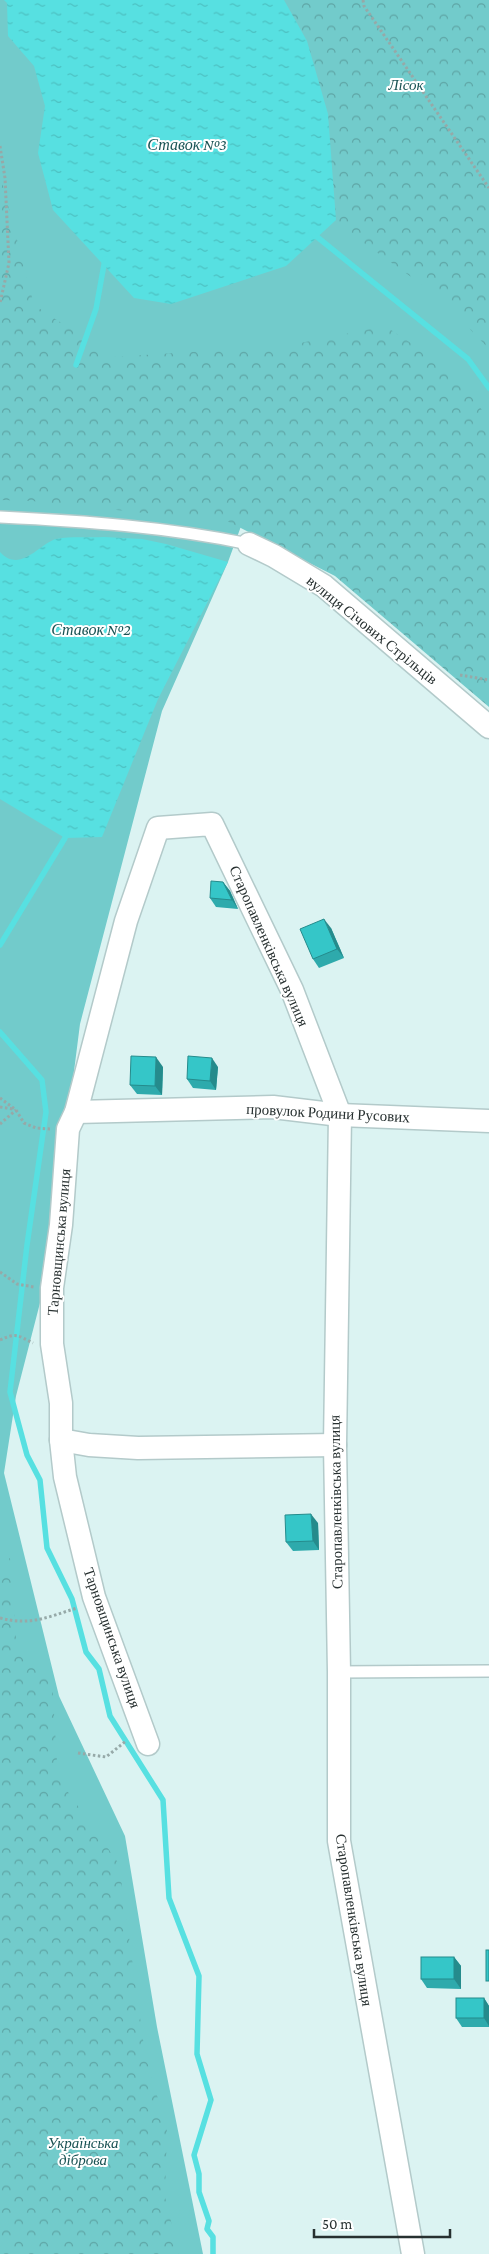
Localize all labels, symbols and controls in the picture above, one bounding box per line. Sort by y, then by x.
park label: Лісок [387,77,425,93]
water label: Ставок №3 [147,136,227,153]
street label: вулиця Січових Стрільців [304,572,440,688]
water label: Ставок №2 [51,621,131,638]
street label: Старопавленківська вулиця [226,863,312,1029]
street label: провулок Родини Русових [246,1101,411,1125]
street label: Тарновщинська вулиця [45,1168,73,1316]
street label: Старопавленківська вулиця [326,1415,346,1589]
street label: Тарновщинська вулиця [80,1566,144,1710]
street label: Старопавленківська вулиця [332,1833,376,2007]
park label: Українська діброва [48,2135,118,2168]
scale bar [314,2206,450,2238]
text: 50 m [322,2216,352,2232]

